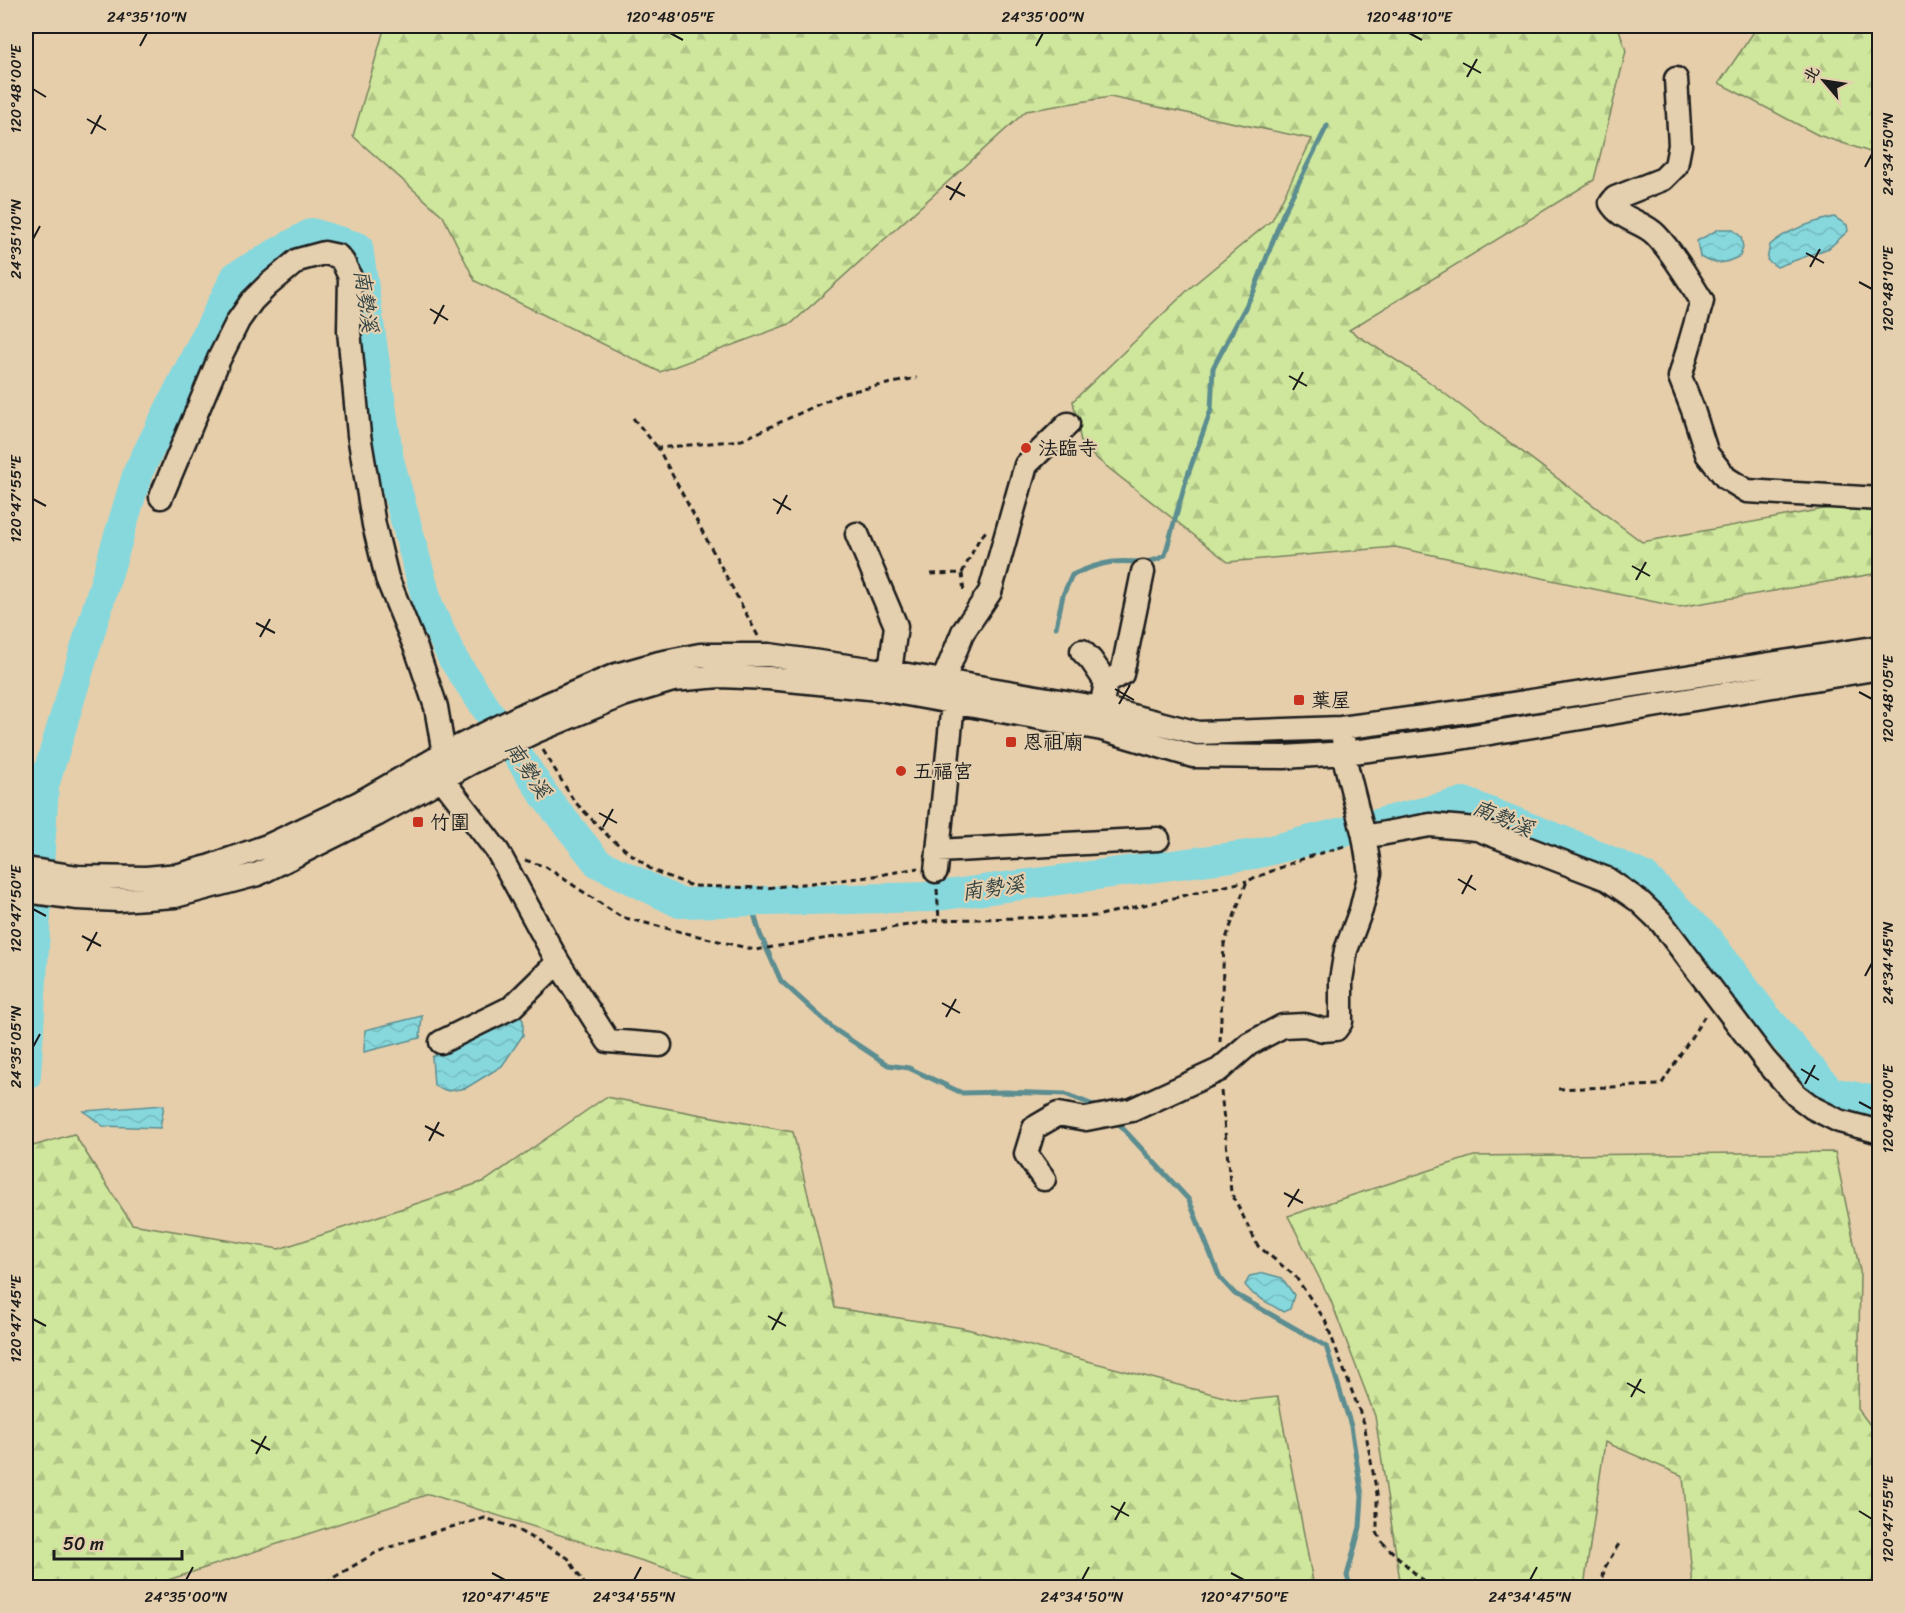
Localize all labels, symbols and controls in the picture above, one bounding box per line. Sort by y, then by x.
text: 24°35'10"N [107,4,188,30]
text: 120°48'05"E [626,4,716,30]
text: 24°35'00"N [1001,4,1085,30]
text: 120°48'10"E [1366,4,1453,30]
text: 120°48'00"E [3,43,29,133]
north arrow [1794,51,1854,111]
text: 北 [1795,60,1828,88]
text: 24°34'50"N [1875,112,1901,195]
text: 24°35'10"N [3,198,29,279]
text: 120°48'10"E [1875,245,1901,332]
water label: 南勢溪 [343,267,389,336]
place label: 法臨寺 [1038,431,1098,466]
marker: 法臨寺 [1019,441,1033,455]
text: 120°47'55"E [3,454,29,543]
text: 120°48'05"E [1875,653,1901,743]
place label: 葉屋 [1311,683,1351,718]
marker: 葉屋 [1292,693,1306,707]
place label: 恩祖廟 [1023,725,1083,760]
water label: 南勢溪 [495,733,562,808]
marker: 恩祖廟 [1004,735,1018,749]
place label: 五福宮 [913,754,973,789]
marker: 五福宮 [894,764,908,778]
water label: 南勢溪 [1467,788,1540,848]
place label: 竹圍 [430,805,470,840]
marker: 竹圍 [411,815,425,829]
text: 120°47'50"E [3,863,29,953]
water label: 南勢溪 [959,865,1028,911]
text: 24°34'45"N [1875,921,1901,1004]
text: 24°35'05"N [3,1005,29,1088]
text: 120°48'00"E [1875,1063,1901,1153]
text: 120°47'45"E [3,1274,29,1363]
text: 120°47'55"E [1875,1474,1901,1563]
scale bar [54,1523,182,1561]
text: 50 m [63,1528,104,1560]
text: 24°35'00"N [144,1584,228,1610]
text: 120°47'45"E [461,1584,550,1610]
text: 24°34'55"N [593,1584,676,1610]
text: 24°34'50"N [1041,1584,1124,1610]
text: 120°47'50"E [1200,1584,1290,1610]
text: 24°34'45"N [1489,1584,1572,1610]

